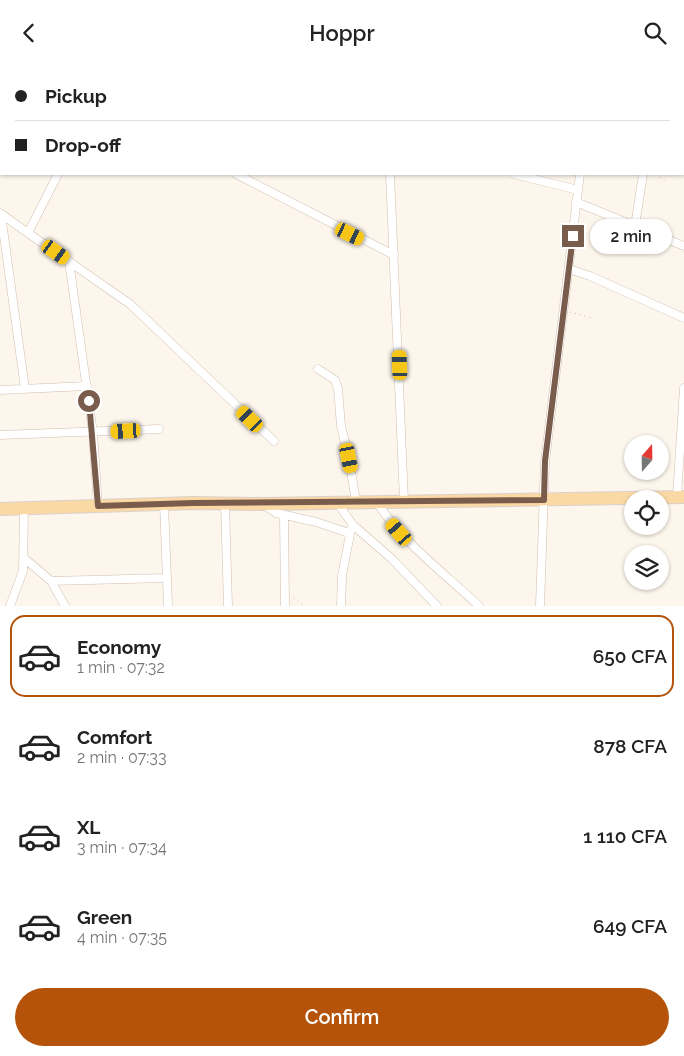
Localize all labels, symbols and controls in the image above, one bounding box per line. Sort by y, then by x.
icon: back [15,19,43,47]
icon: search [641,19,669,47]
text: Hoppr [309,20,375,46]
text: Pickup [45,85,107,107]
text: Drop-off [45,134,121,156]
callout: 2 min [590,219,673,253]
car [333,221,366,247]
route end [562,225,584,247]
text: 2 min [611,227,652,246]
car [39,237,72,267]
car [391,350,408,380]
route start [78,390,100,412]
car [233,403,266,435]
car [110,423,141,439]
north arrow [624,435,669,480]
map controls [624,435,669,590]
car [338,442,359,474]
button: locate [624,490,669,535]
car [383,516,414,548]
button: layers [624,545,669,590]
icon: car [17,634,62,679]
text: Economy [77,636,161,658]
text: 650 CFA [593,645,667,667]
text: 1 min · 07:32 [77,658,165,677]
icon: car [17,724,62,769]
text: Comfort [77,726,152,748]
text: 878 CFA [593,735,667,757]
text: 2 min · 07:33 [77,748,166,767]
icon: car [17,814,62,859]
text: XL [77,816,100,838]
text: 1 110 CFA [583,825,667,847]
text: 3 min · 07:34 [77,838,167,857]
icon: car [17,904,62,949]
text: Green [77,906,132,928]
text: 649 CFA [593,915,667,937]
text: 4 min · 07:35 [77,928,167,947]
button: Confirm [15,988,669,1046]

